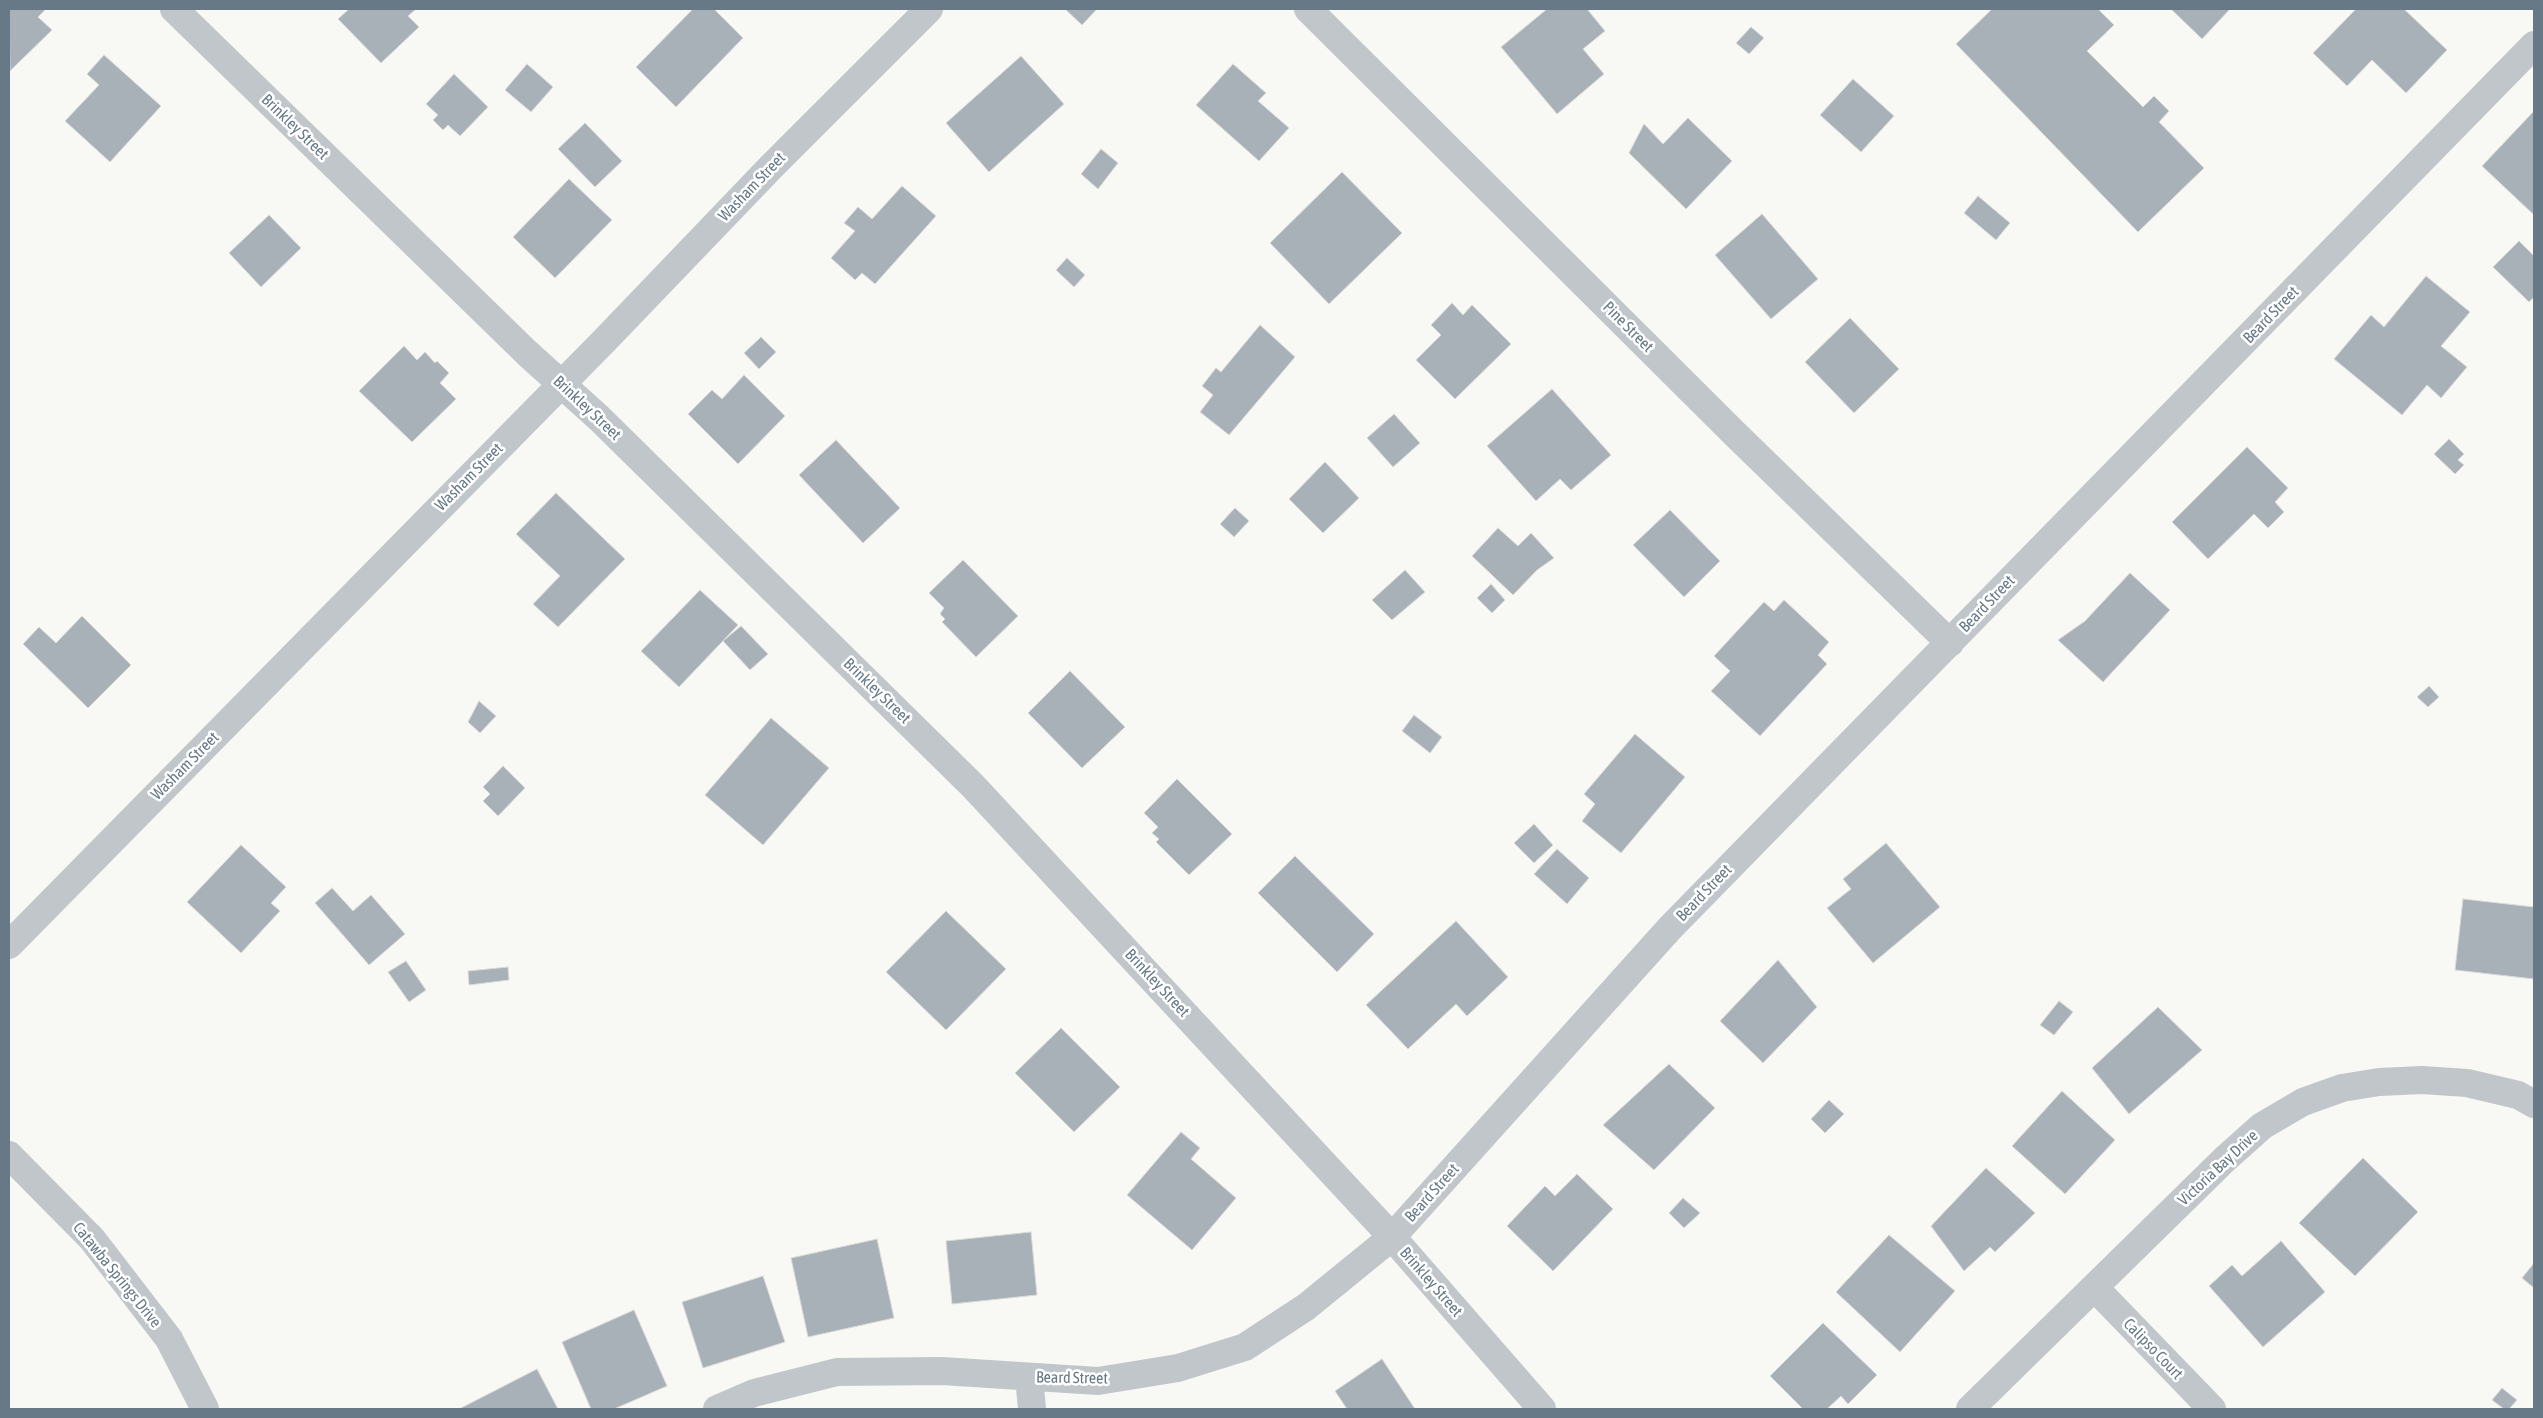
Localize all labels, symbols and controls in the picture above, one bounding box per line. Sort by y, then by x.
street label: Brinkley Street [257,90,333,164]
street label: Washam Street [714,149,790,225]
street label: Beard Street [2239,282,2303,348]
street label: Pine Street [1599,298,1657,356]
street label: Brinkley Street [549,372,625,444]
street label: Washam Street [431,439,507,515]
street label: Beard Street [1955,571,2019,637]
street label: Brinkley Street [839,654,915,728]
street label: Washam Street [147,728,223,804]
street label: Beard Street [1672,860,1736,926]
street label: Brinkley Street [1121,945,1193,1021]
street label: Victoria Bay Drive [2174,1126,2262,1210]
street label: Beard Street [1401,1160,1463,1226]
street label: Catawba Springs Drive [69,1219,165,1331]
street label: Brinkley Street [1396,1243,1466,1321]
street label: Calipso Court [2119,1315,2187,1383]
street label: Beard Street [1036,1368,1108,1388]

